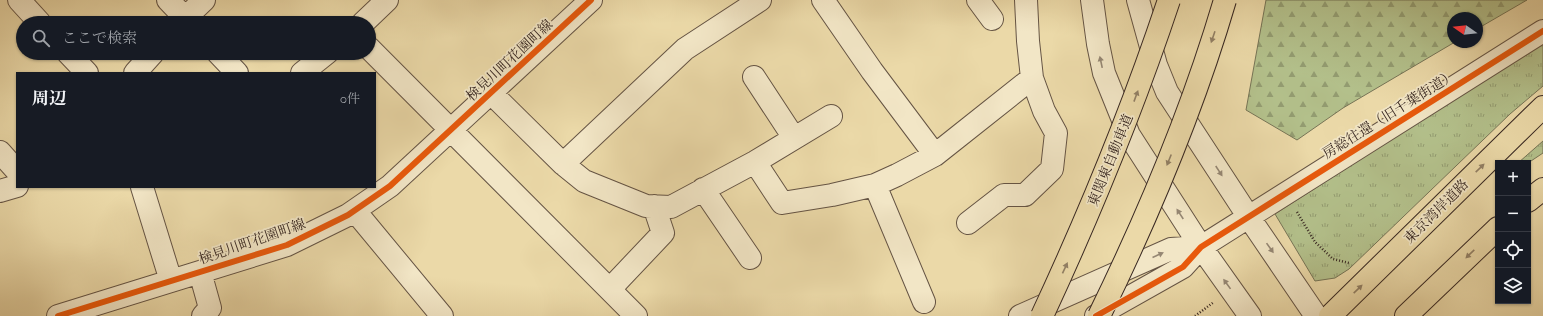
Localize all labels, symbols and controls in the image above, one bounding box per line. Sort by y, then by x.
north arrow [1447,12,1483,48]
search box [16,16,376,60]
street label: 検見川町花園町線 [463,16,558,107]
icon: search [30,27,52,49]
text: ここで検索 [62,29,137,50]
one-way arrow [1210,32,1216,44]
one-way arrow [1098,56,1104,68]
street label: 房総往還（旧千葉街道） [1319,66,1461,165]
text: 周辺 [32,88,66,112]
one-way arrow [1133,90,1139,102]
text: 0件 [340,91,360,109]
street label: 東関東自動車道 [1084,112,1139,210]
one-way arrow [1166,154,1172,166]
map controls [1495,160,1531,304]
button: + [1495,160,1531,196]
one-way arrow [1475,163,1485,173]
one-way arrow [1215,166,1223,176]
street label: 東京湾岸道路 [1401,176,1474,249]
button: − [1495,196,1531,232]
one-way arrow [1176,208,1183,220]
street label: 検見川町花園町線 [196,215,309,271]
button: locate [1495,232,1531,268]
one-way arrow [1266,243,1274,254]
one-way arrow [1465,250,1475,259]
one-way arrow [1152,252,1163,258]
one-way arrow [1062,262,1068,274]
button: layers [1495,268,1531,304]
one-way arrow [1223,279,1231,290]
one-way arrow [1353,284,1363,294]

